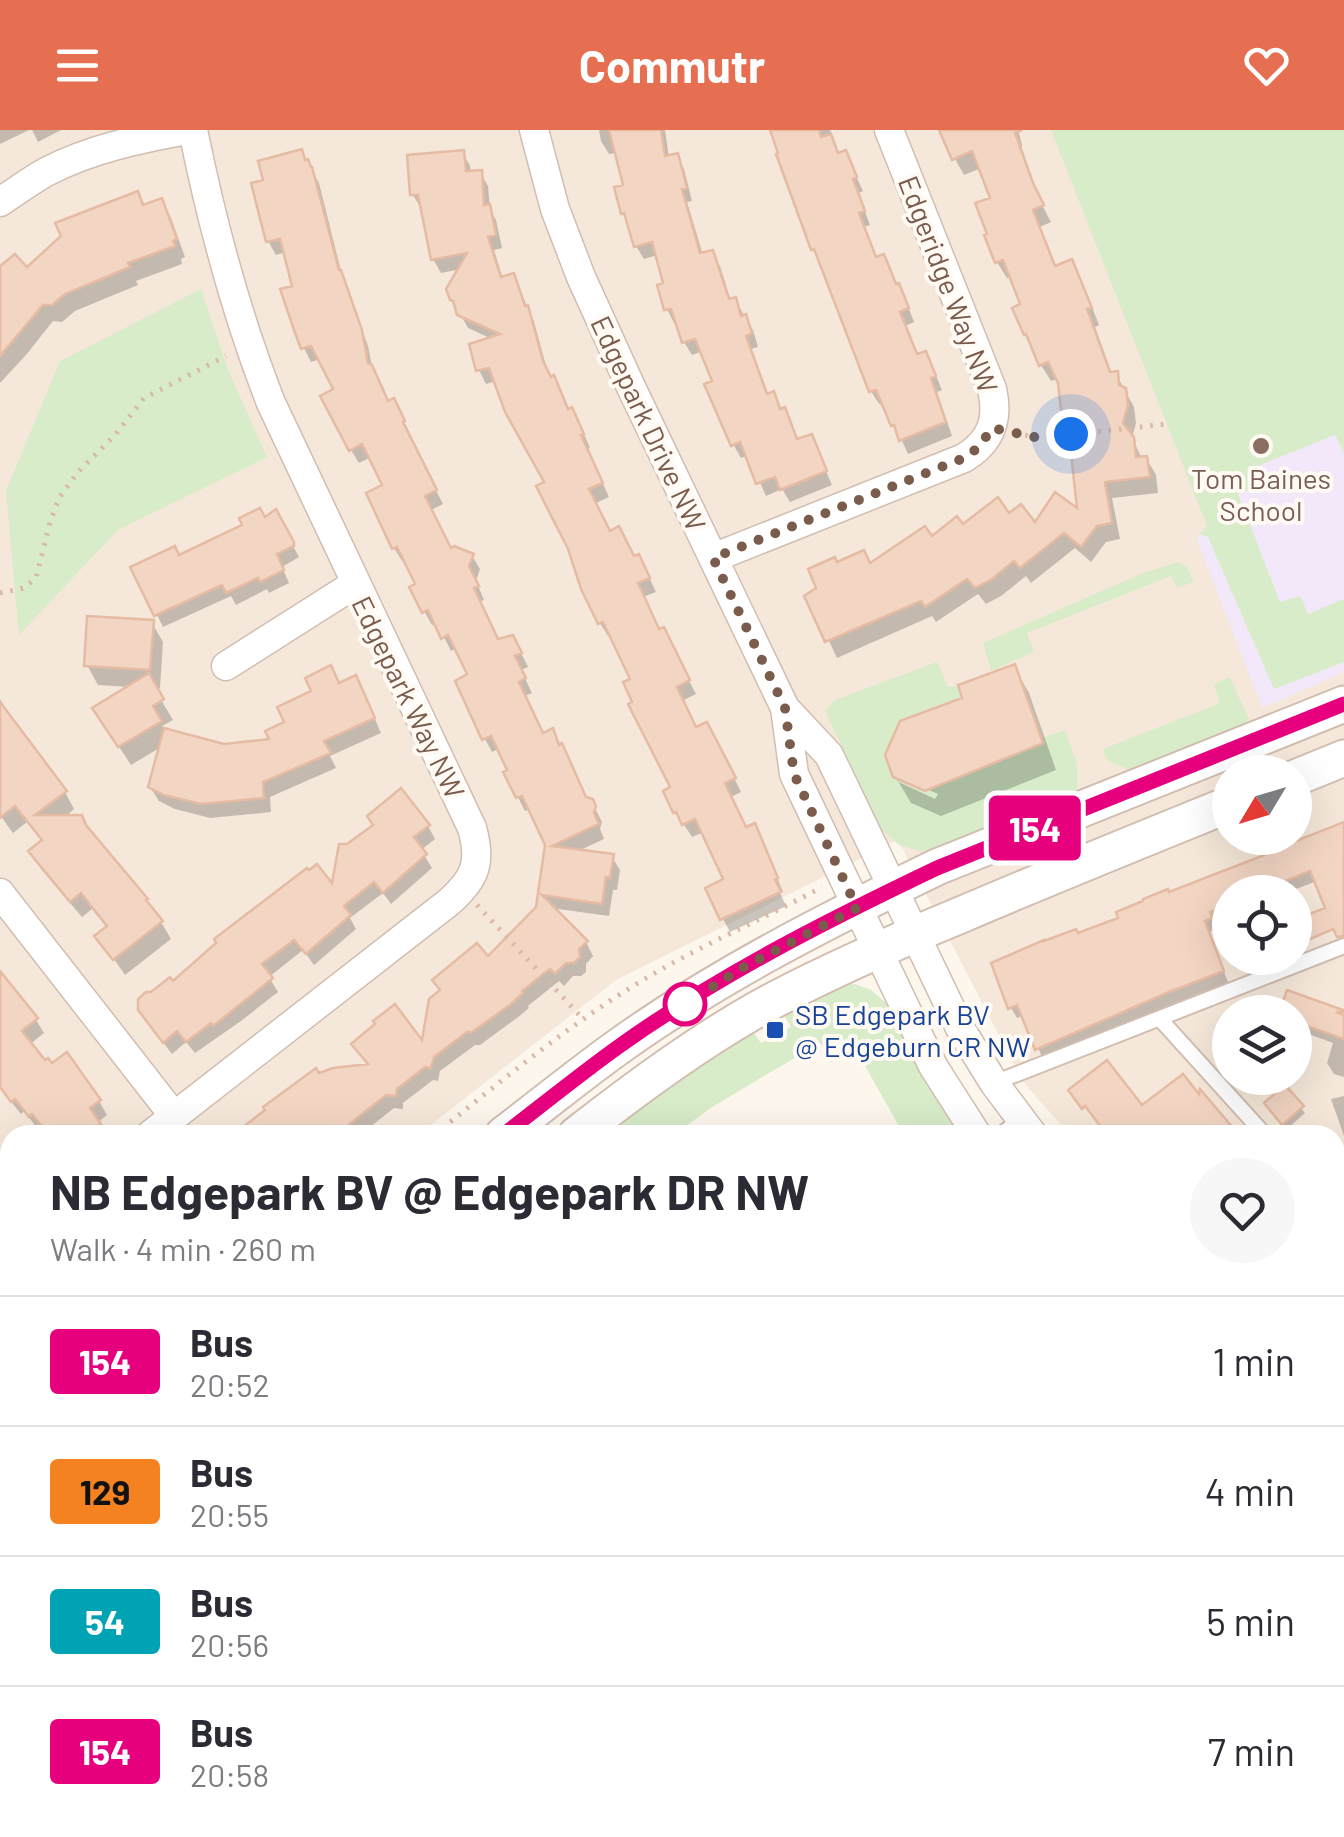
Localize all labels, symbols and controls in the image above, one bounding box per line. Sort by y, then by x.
icon: menu [50,38,105,93]
text: Commutr [579,38,765,92]
icon: heart [1239,38,1294,93]
street label: Edgeridge Way NW [892,171,1006,397]
street label: Edgepark Drive NW [584,310,714,536]
your location [1046,409,1096,459]
marker: Tom Baines School [1250,435,1272,457]
place label: Tom Baines School [1191,461,1331,527]
street label: Edgepark Way NW [345,590,473,804]
north arrow [1212,755,1312,855]
map controls [1212,755,1312,1095]
line badge: 154 [978,796,1092,860]
text: 154 [1009,807,1061,849]
button: locate [1212,875,1312,975]
unlabelled marker [664,983,706,1025]
button: layers [1212,995,1312,1095]
place label: SB Edgepark BV @ Edgeburn CR NW [795,997,1030,1063]
marker: SB Edgepark BV @ Edgeburn CR NW [764,1019,786,1041]
button: heart [1190,1158,1295,1263]
text: NB Edgepark BV @ Edgepark DR NW [50,1162,809,1220]
text: Walk · 4 min · 260 m [50,1229,316,1267]
text: Bus [190,1319,253,1365]
text: 1 min [1213,1338,1295,1384]
text: 154 [79,1340,131,1382]
text: 20:52 [190,1365,270,1403]
text: Bus [190,1449,253,1495]
text: 4 min [1205,1468,1295,1514]
text: 129 [80,1470,130,1512]
text: 20:55 [190,1495,269,1533]
text: Bus [190,1579,253,1625]
text: 5 min [1206,1598,1295,1644]
text: 54 [85,1600,125,1642]
text: 20:56 [190,1625,269,1663]
text: Bus [190,1709,253,1755]
text: 7 min [1208,1728,1295,1774]
text: 154 [79,1730,131,1772]
text: 20:58 [190,1755,269,1793]

